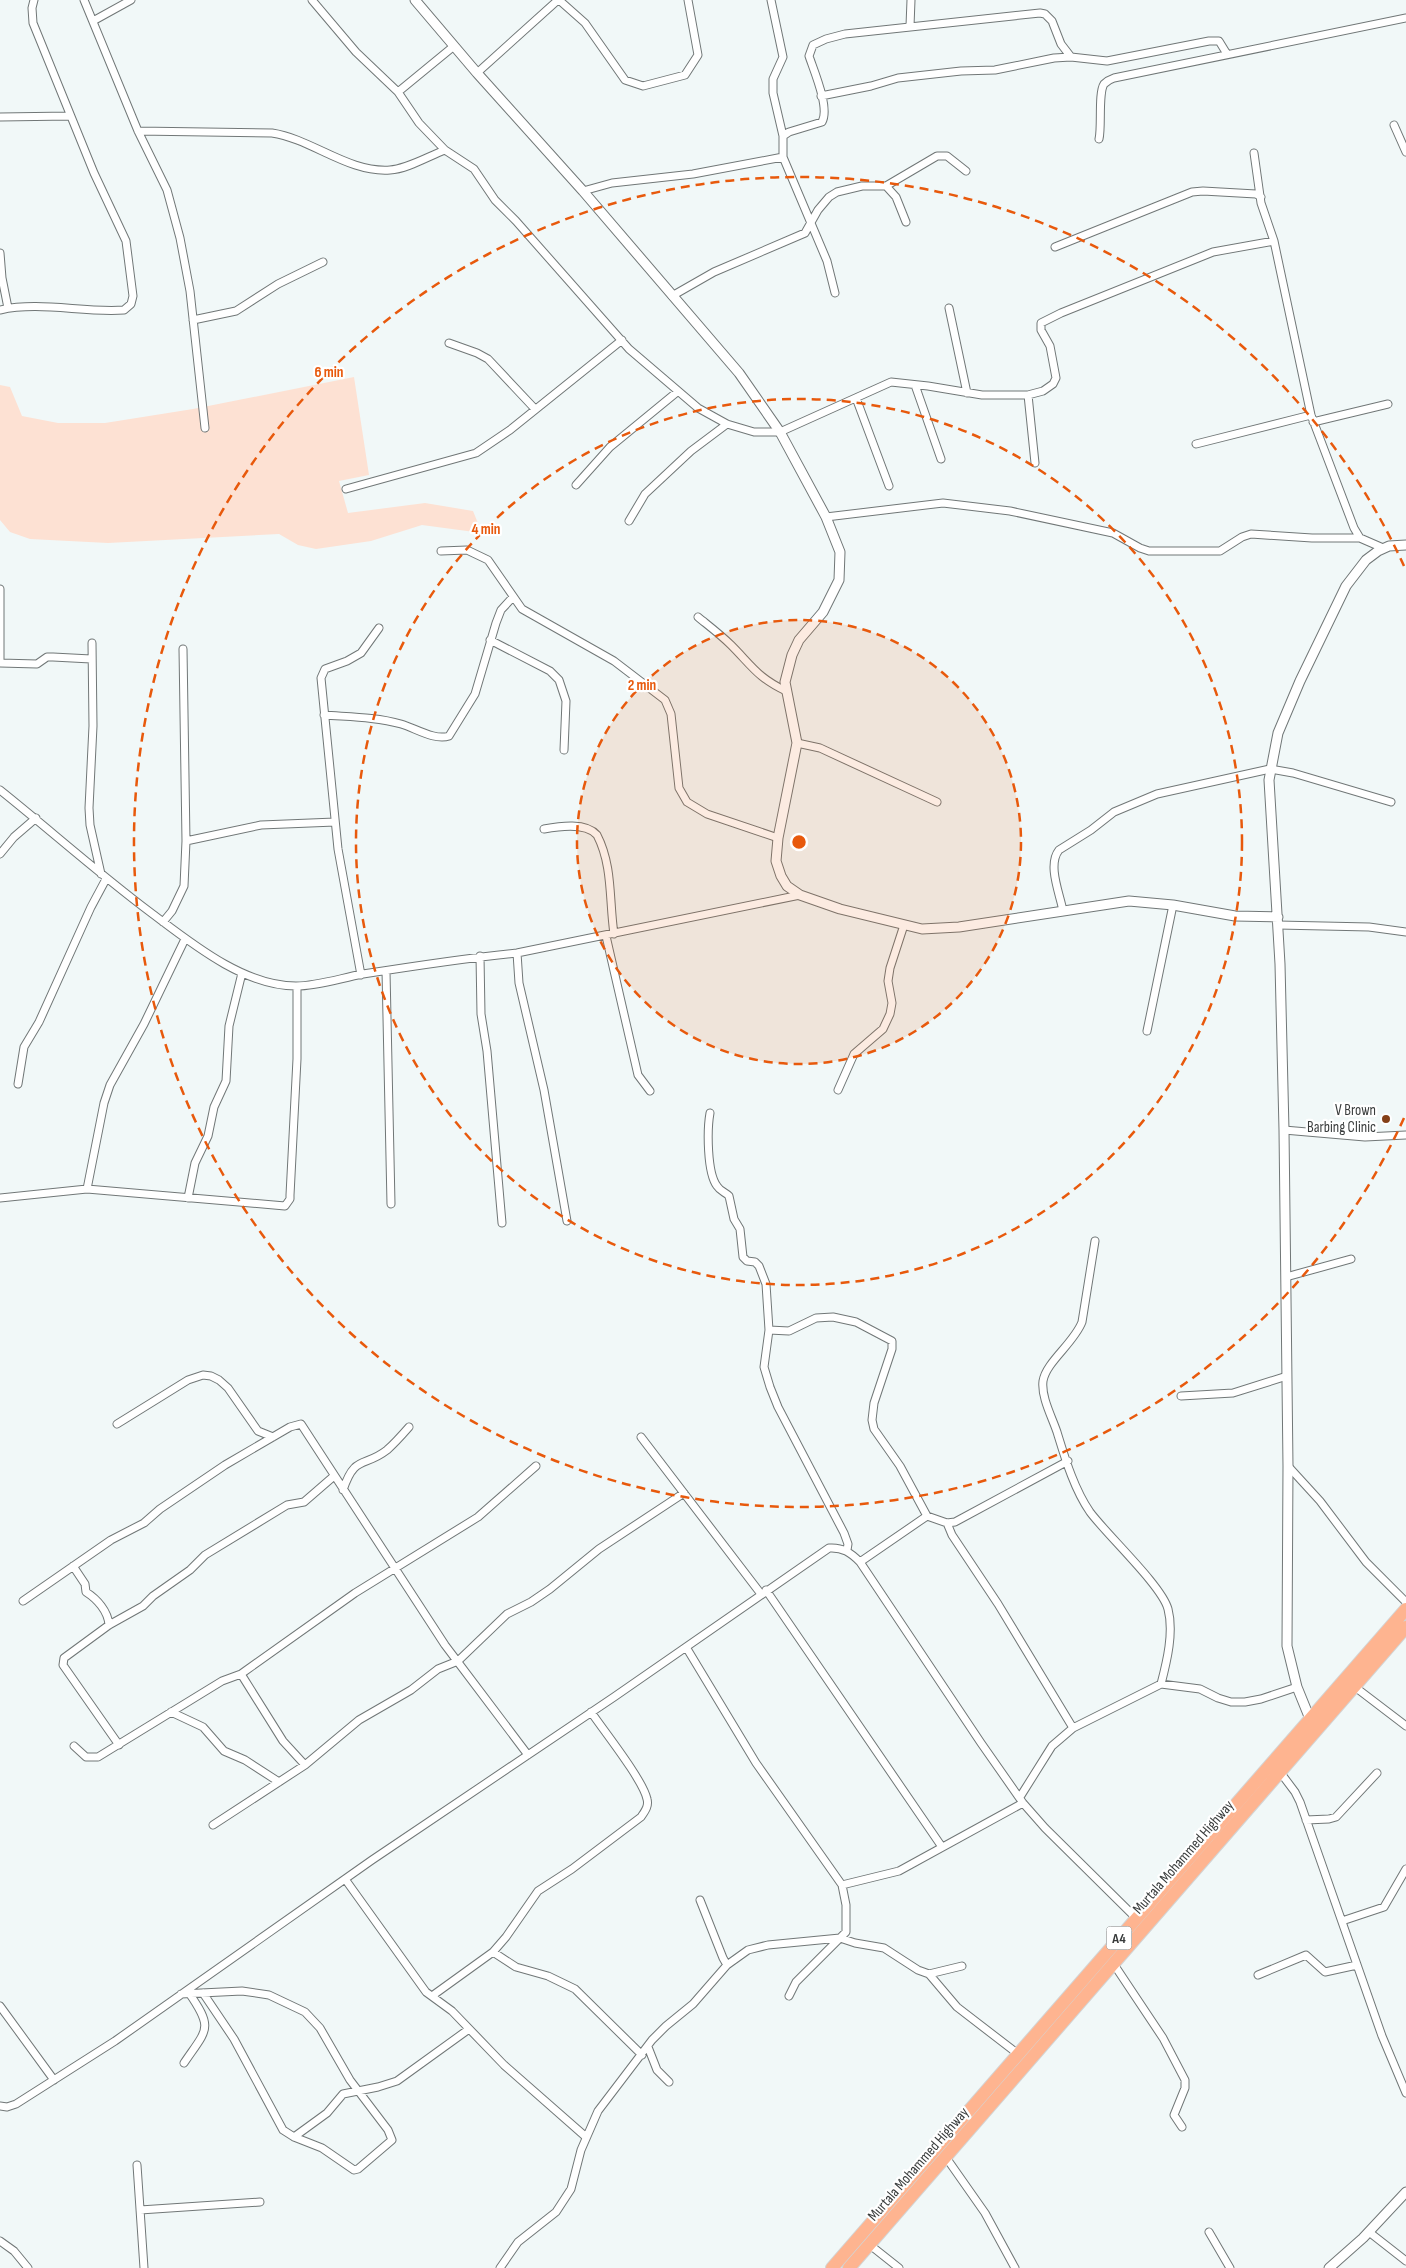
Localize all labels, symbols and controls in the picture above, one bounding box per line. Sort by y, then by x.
text: 6 min [314,363,344,382]
text: 4 min [472,520,500,539]
text: 2 min [628,676,656,695]
centre of rings [790,833,808,851]
place label: V Brown Barbing Clinic [1307,1101,1376,1137]
marker: V Brown Barbing Clinic [1380,1113,1392,1125]
street label: Murtala Mohammed Highway [1129,1796,1238,1918]
road number: A4 [1106,1926,1132,1950]
street label: Murtala Mohammed Highway [864,2103,973,2225]

